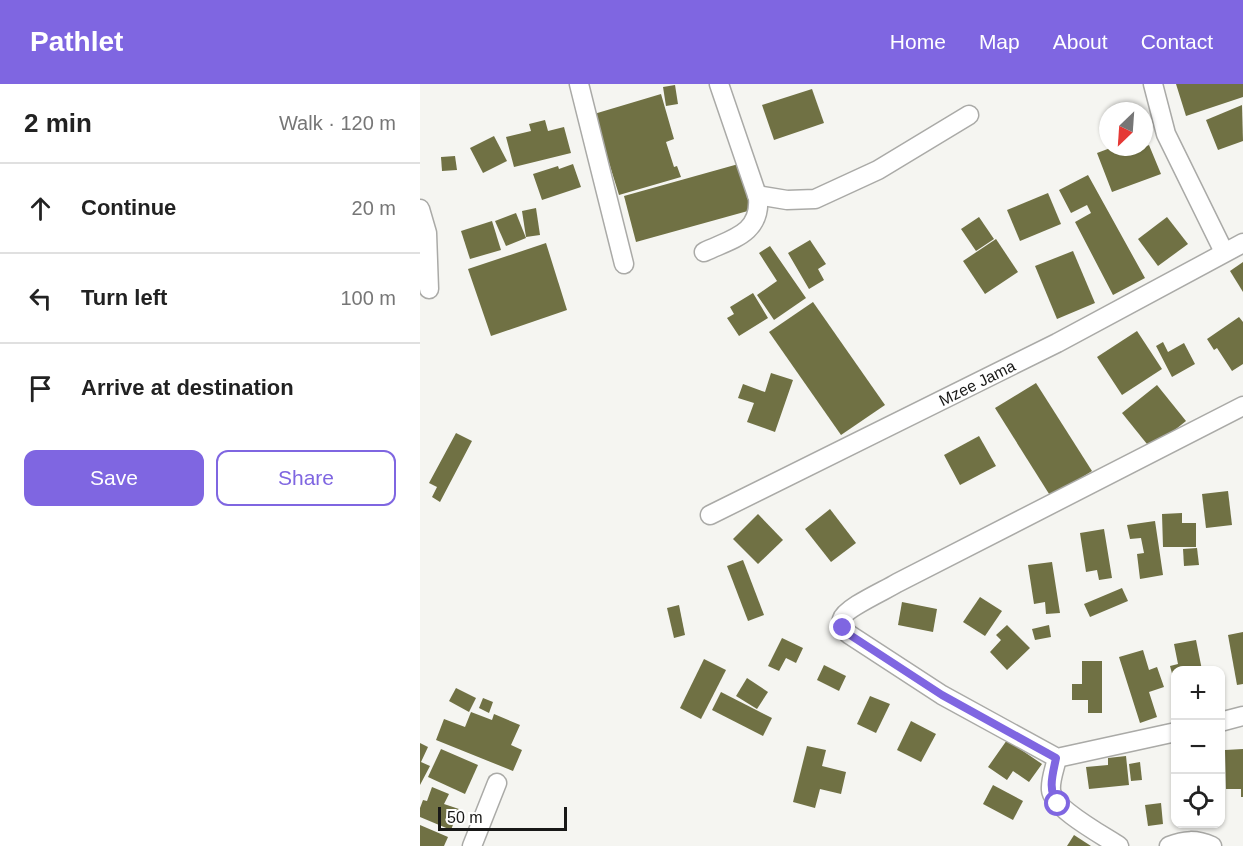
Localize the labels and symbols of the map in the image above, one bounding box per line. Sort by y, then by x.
north arrow [1099,102,1153,156]
street label: Mzee Jama [936,357,1018,409]
route end [829,614,855,640]
route start [1044,790,1070,816]
scale bar [438,804,567,832]

